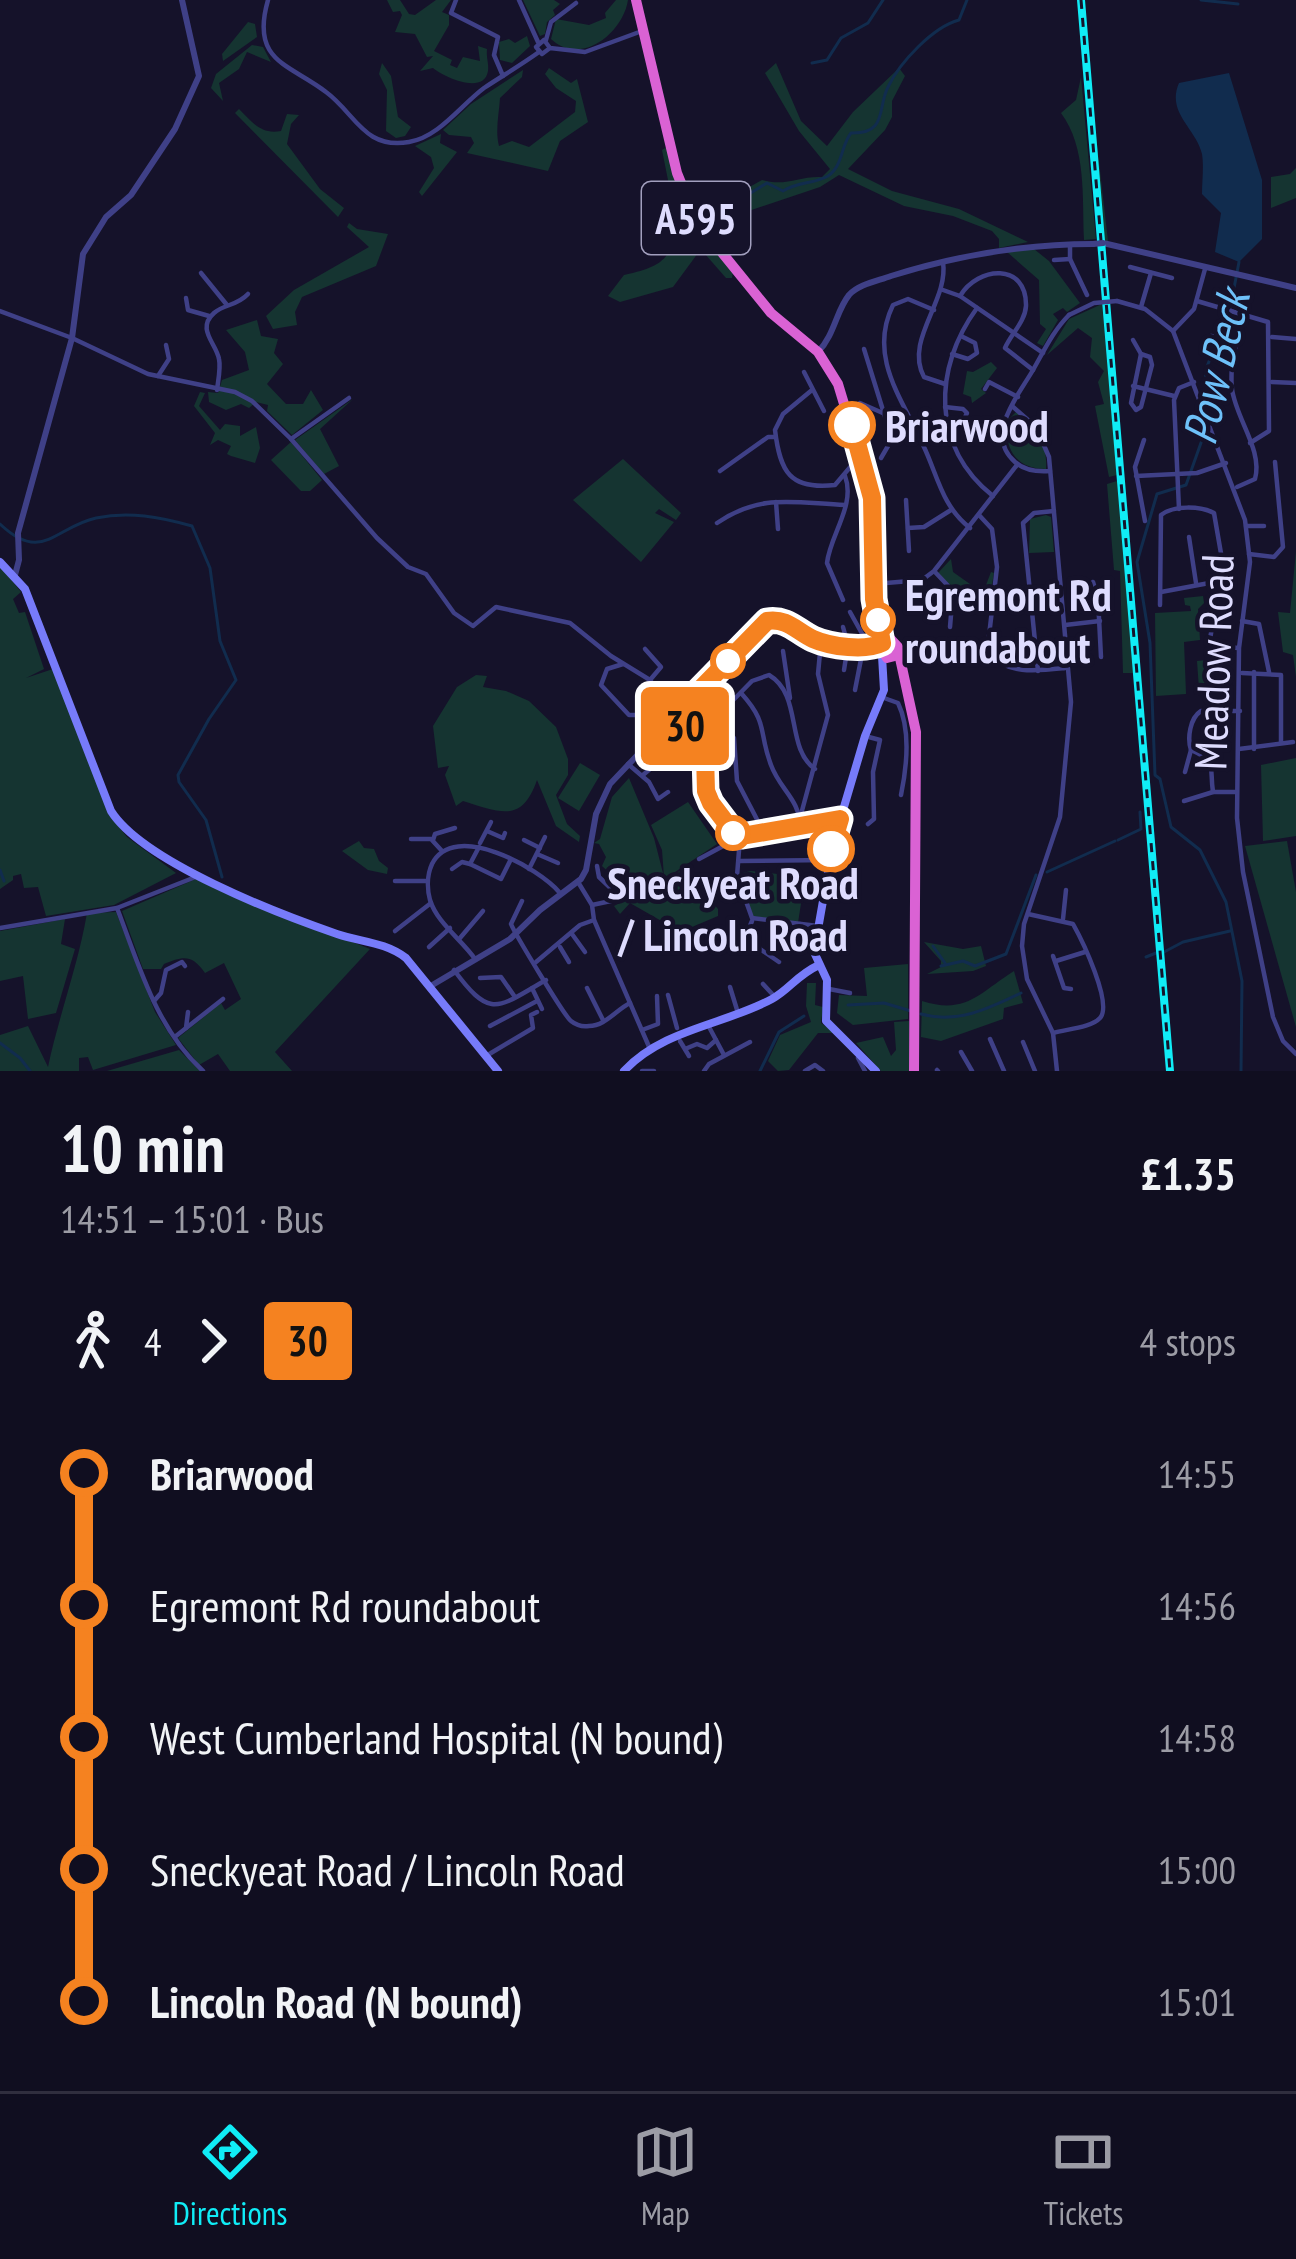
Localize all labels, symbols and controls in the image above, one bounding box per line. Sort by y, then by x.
road number: A595 [642,182,750,254]
water label: Pow Beck [1167,279,1264,450]
place label: Briarwood [885,396,1049,454]
marker: Briarwood [830,403,874,447]
street label: Meadow Road [1180,553,1246,771]
place label: Egremont Rd roundabout [905,565,1112,675]
marker: Egremont Rd roundabout [862,604,894,636]
unlabelled marker [712,645,744,677]
line badge: 30 [631,687,739,765]
text: 30 [665,698,705,753]
marker: Sneckyeat Road / Lincoln Road [717,817,749,849]
unlabelled marker [809,827,853,871]
place label: Sneckyeat Road / Lincoln Road [607,853,859,963]
text: 10 min [60,1105,225,1190]
text: £1.35 [1140,1144,1236,1202]
text: 14:51 – 15:01 · Bus [60,1193,324,1244]
icon: walk [60,1308,126,1374]
icon: forward [180,1308,246,1374]
text: 30 [288,1313,328,1368]
text: 4 [144,1316,162,1367]
text: 4 stops [1140,1316,1236,1367]
text: Briarwood [150,1444,314,1502]
text: 14:55 [1158,1448,1236,1499]
text: Egremont Rd roundabout [150,1576,540,1634]
text: 14:56 [1158,1580,1236,1631]
text: West Cumberland Hospital (N bound) [150,1708,722,1766]
text: 14:58 [1158,1712,1236,1763]
text: Sneckyeat Road / Lincoln Road [150,1840,625,1898]
text: 15:00 [1158,1844,1236,1895]
text: Lincoln Road (N bound) [150,1972,522,2030]
text: 15:01 [1158,1976,1236,2027]
tab: Directions [173,2119,287,2234]
tab: Map [632,2119,698,2234]
tab: Tickets [1043,2119,1123,2234]

